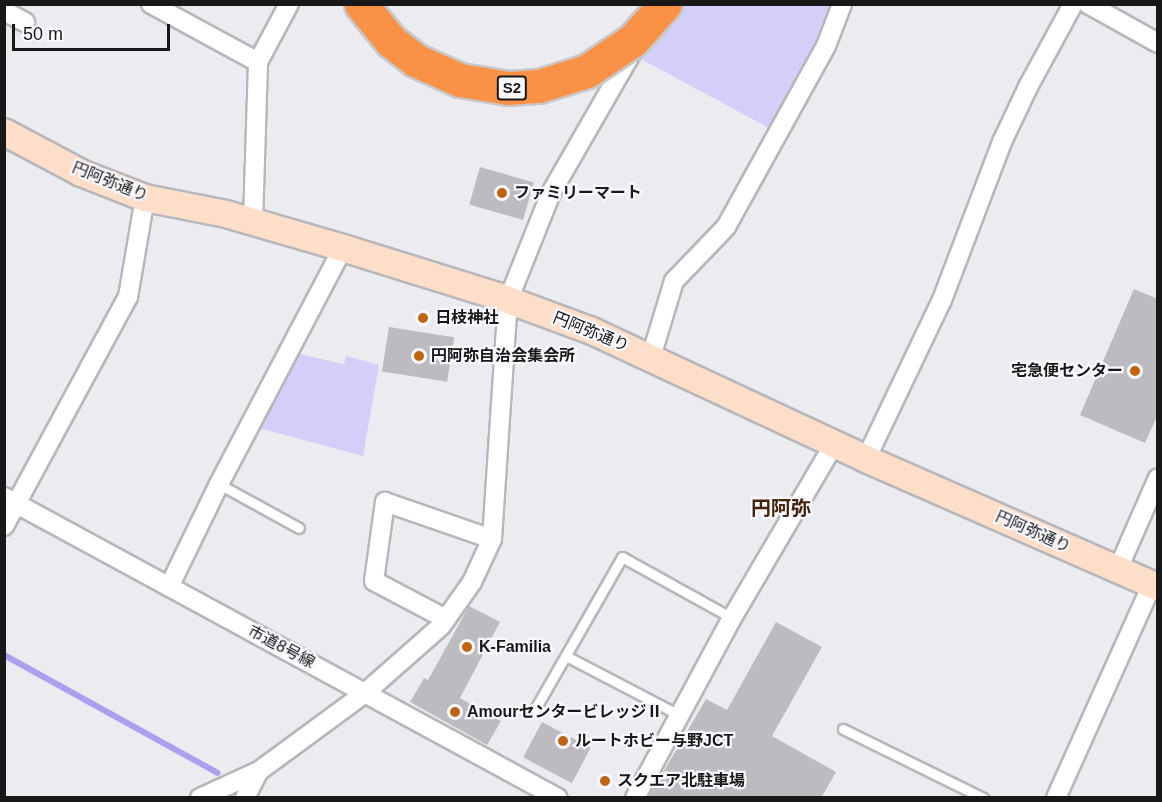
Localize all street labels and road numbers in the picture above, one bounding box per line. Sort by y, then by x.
road number: S2 [496,76,528,100]
street label: 円阿弥通り [69,158,151,206]
street label: 円阿弥通り [550,308,632,356]
street label: 円阿弥通り [993,507,1073,557]
street label: 市道8号線 [244,621,318,673]

